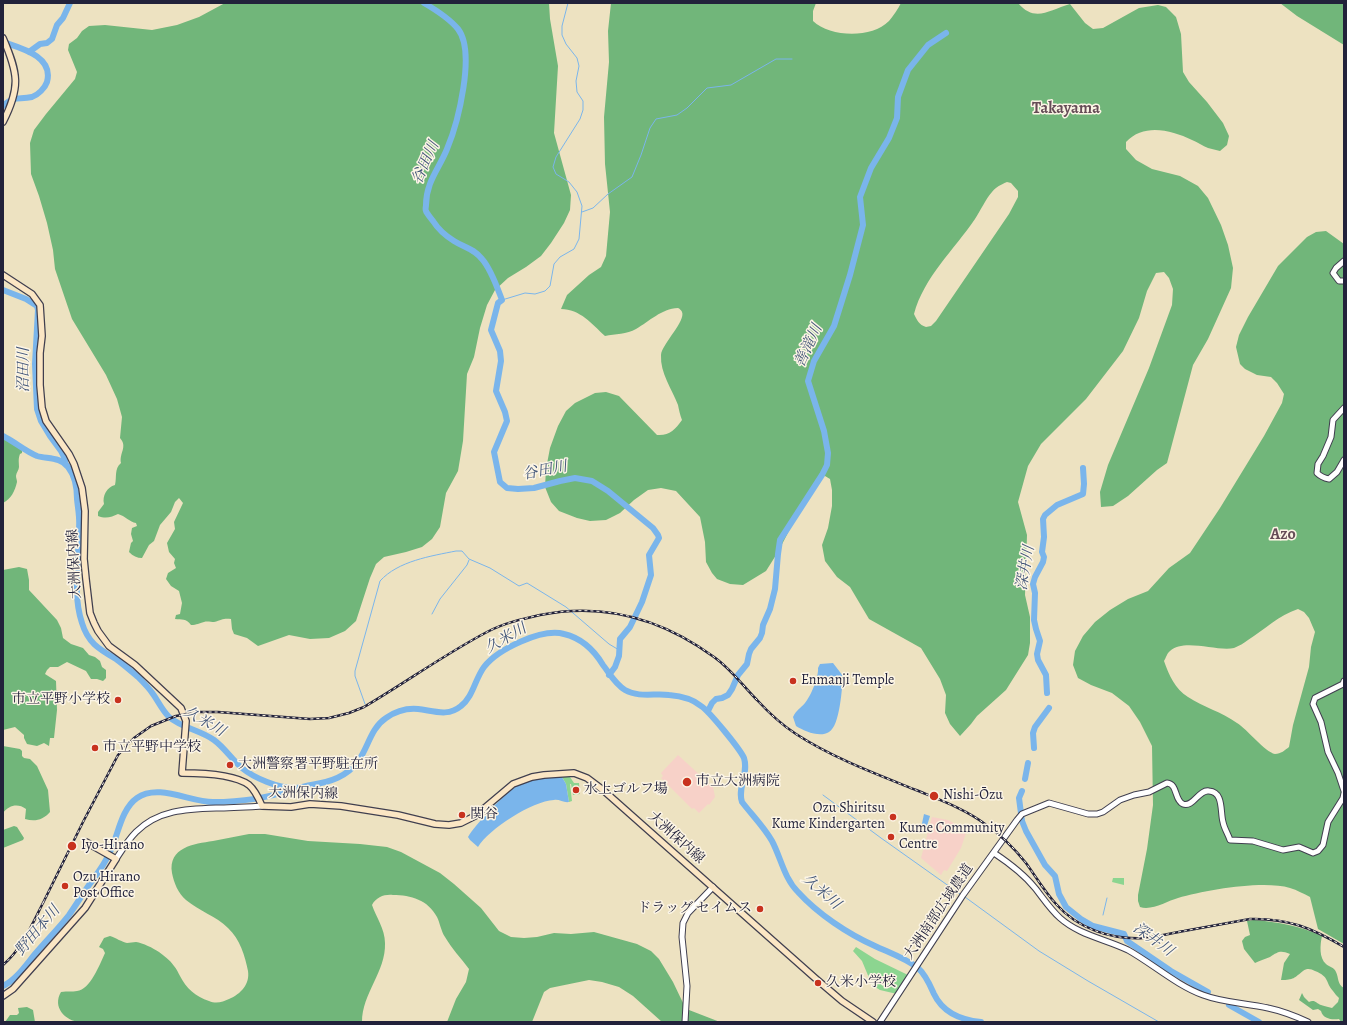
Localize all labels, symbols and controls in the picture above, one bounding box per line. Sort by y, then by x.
district label: Takayama [1032,99,1100,119]
water label: 谷田川 [409,139,443,187]
water label: 善滝川 [791,322,827,370]
water label: 沼田川 [15,348,33,392]
water label: 谷田川 [521,458,569,484]
district label: Azo [1270,525,1296,545]
street label: 大洲保内線 [65,529,85,599]
water label: 深井川 [1013,544,1039,592]
water label: 久米川 [482,620,530,658]
place label: Enmanji Temple [801,673,894,689]
marker: Enmanji Temple [788,676,798,686]
place label: 市立平野小学校 [12,692,110,708]
marker: 市立平野小学校 [113,695,123,705]
water label: 久米川 [180,703,228,741]
place label: 市立平野中学校 [103,740,201,756]
marker: 市立平野中学校 [90,743,100,753]
place label: 大洲警察署平野駐在所 [238,757,378,773]
marker: 大洲警察署平野駐在所 [225,760,235,770]
place label: 市立大洲病院 [696,774,780,790]
marker: 市立大洲病院 [681,776,693,788]
place label: 水上ゴルフ場 [584,782,668,798]
street label: 大洲保内線 [268,785,338,803]
marker: 水上ゴルフ場 [571,785,581,795]
place label: Nishi-Ōzu [943,788,1003,804]
marker: Nishi-Ōzu [928,790,940,802]
place label: Ozu Shiritsu Kume Kindergarten [771,801,885,834]
place label: 関谷 [470,807,498,823]
street label: 大洲保内線 [644,808,708,868]
marker: 関谷 [457,810,467,820]
marker: Ozu Shiritsu Kume Kindergarten [888,812,898,822]
place label: Kume Community Centre [899,821,1005,854]
marker: Kume Community Centre [886,832,896,842]
place label: Iyo-Hirano [81,838,144,854]
marker: Iyo-Hirano [66,840,78,852]
street label: 大洲南部広域農道 [901,861,977,963]
place label: Ozu Hirano Post Office [73,870,140,902]
water label: 久米川 [798,870,844,914]
marker: Ozu Hirano Post Office [60,881,70,891]
place label: ドラッグ セイムス [637,901,752,917]
water label: 野田本川 [12,902,64,960]
marker: ドラッグ セイムス [755,904,765,914]
water label: 深井川 [1130,919,1176,961]
place label: 久米小学校 [826,975,896,991]
marker: 久米小学校 [813,978,823,988]

